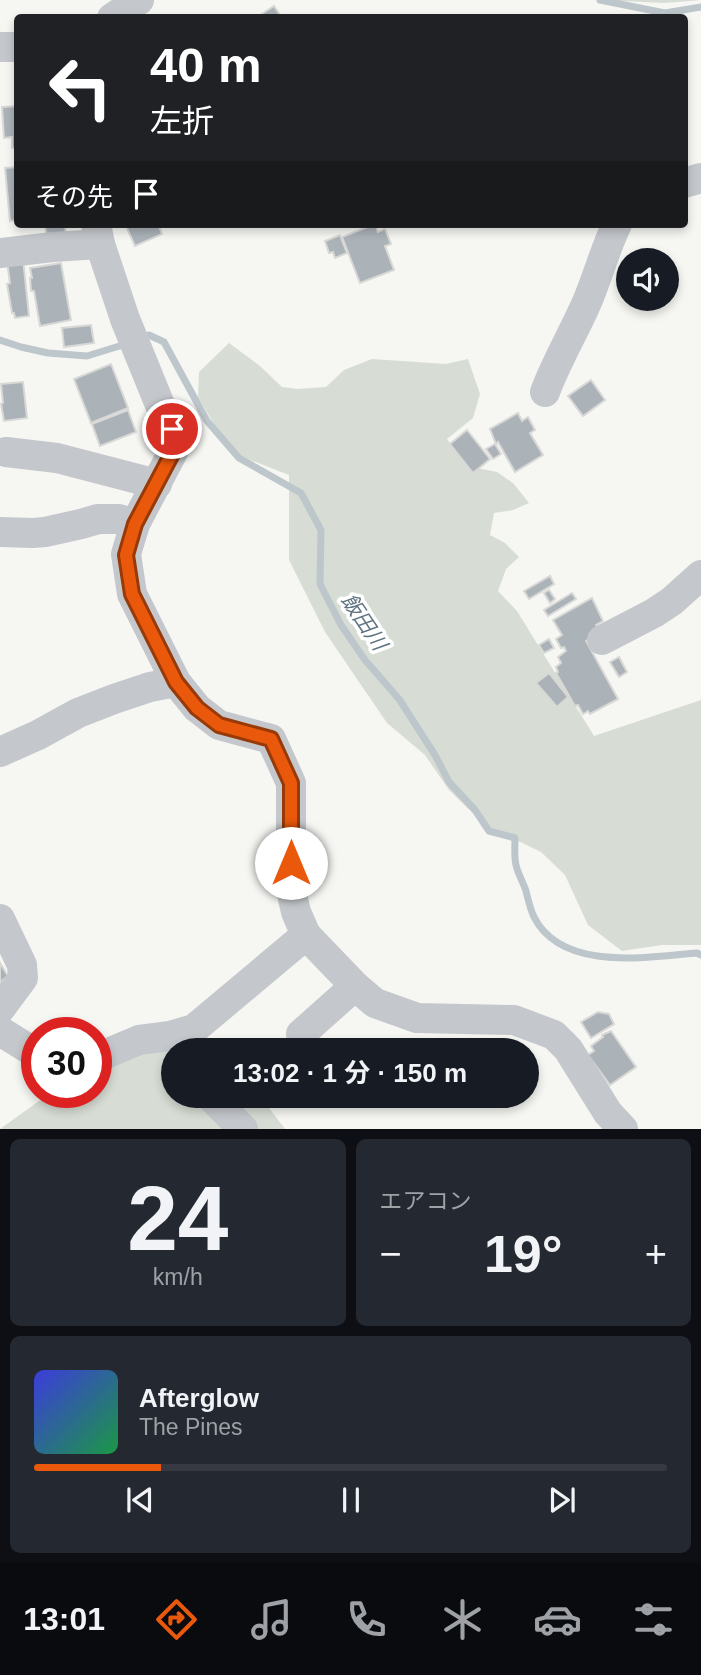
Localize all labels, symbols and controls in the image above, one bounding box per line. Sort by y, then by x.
text: 40 m [150,38,262,92]
icon: left [35,42,126,133]
text: 左折 [150,103,214,139]
icon: arrive [127,175,165,213]
text: その先 [35,182,113,212]
map controls [616,248,679,311]
button: sound [616,248,679,311]
pin [142,399,202,459]
icon: arrive [153,410,191,448]
water label: 飯田川 [337,589,393,656]
position arrow [254,826,328,900]
speed limit sign: 30 [21,1017,112,1108]
text: 13:02 · 1 分 · 150 m [233,1058,467,1088]
text: 24 [127,1168,228,1269]
text: エアコン [380,1188,472,1214]
text: 19° [484,1225,563,1283]
text: − [380,1233,402,1275]
text: + [645,1233,667,1275]
text: km/h [153,1264,203,1290]
text: Afterglow [139,1383,259,1413]
text: The Pines [139,1414,243,1440]
icon: previous [121,1481,159,1519]
icon: pause [332,1481,370,1519]
icon: next [543,1481,581,1519]
icon: directions [152,1595,201,1644]
icon: music [247,1595,296,1644]
icon: phone [342,1595,391,1644]
icon: climate [438,1595,487,1644]
icon: car [533,1595,582,1644]
icon: filters [629,1595,678,1644]
text: 13:01 [23,1601,105,1637]

